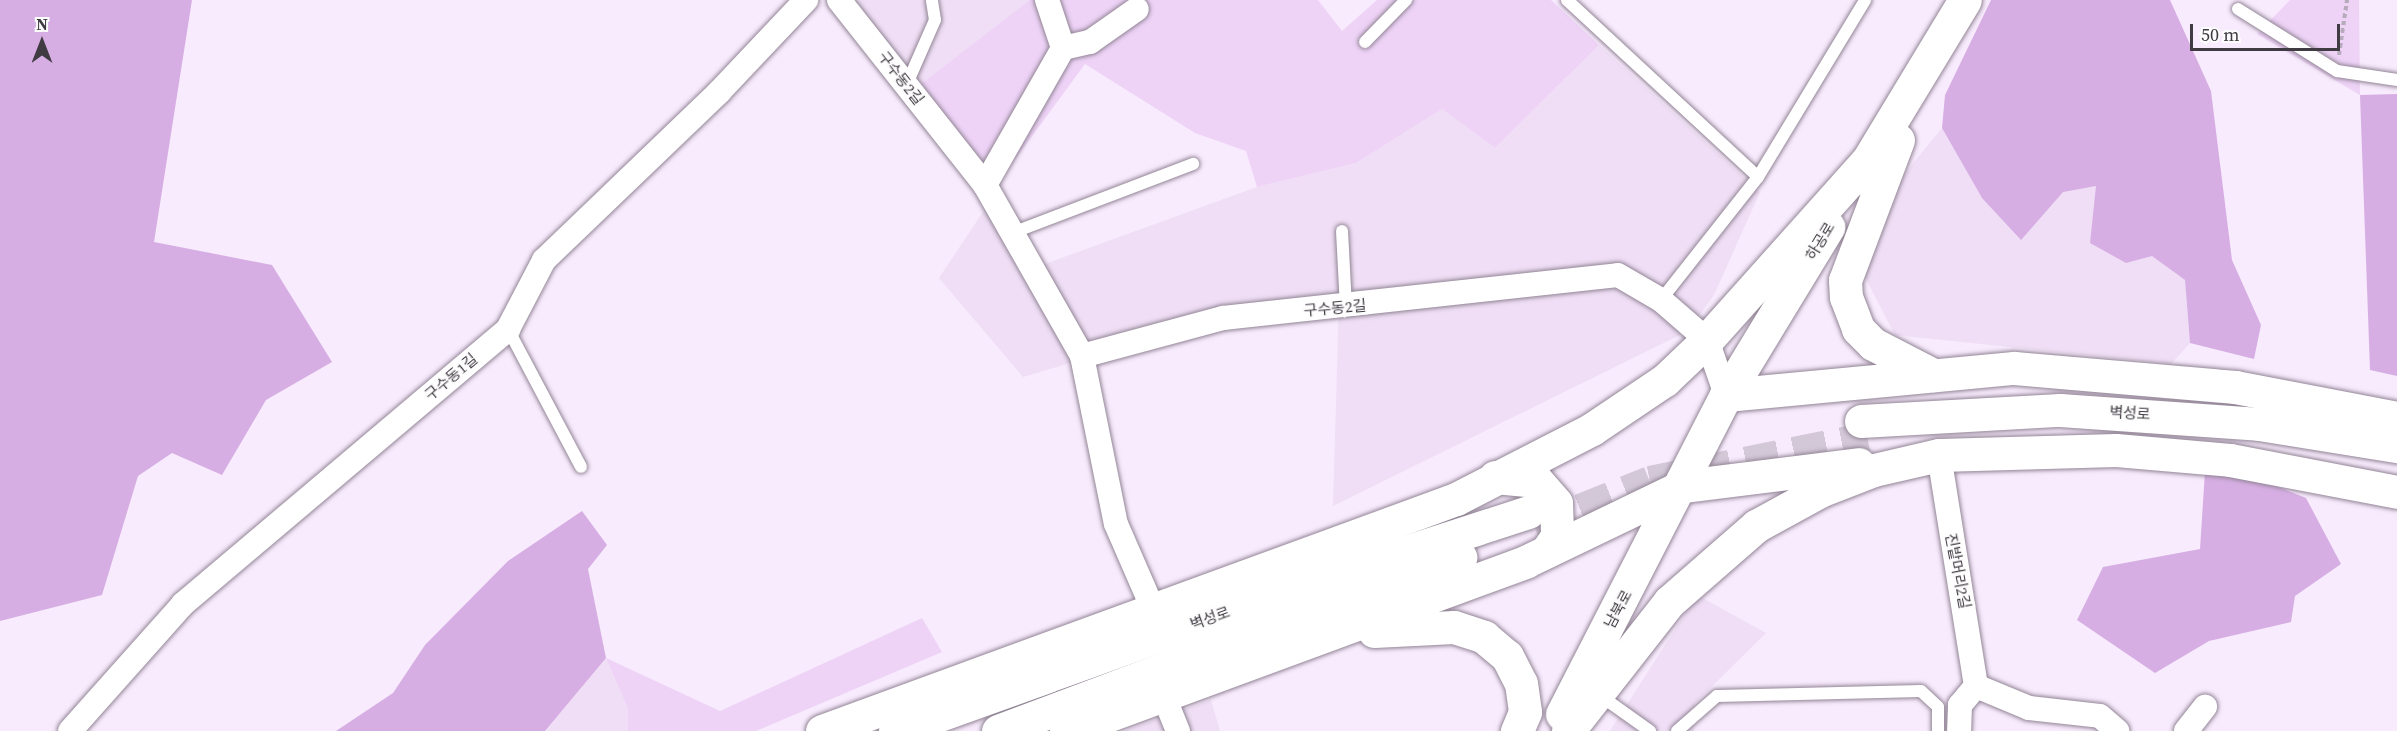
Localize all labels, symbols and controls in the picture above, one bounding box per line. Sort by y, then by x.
north arrow [12,12,72,72]
scale bar [2193,12,2343,50]
text: N [36,13,48,35]
text: 50 m [2201,22,2239,47]
street label: 구수동2길 [875,48,927,108]
street label: 하공로 [1802,219,1838,263]
street label: 구수동2길 [1303,296,1367,320]
street label: 구수동1길 [421,350,481,404]
street label: 벽성로 [2109,403,2151,423]
street label: 진밭머리2길 [1942,532,1974,610]
street label: 남북로 [1600,586,1636,632]
street label: 벽성로 [1187,602,1233,634]

